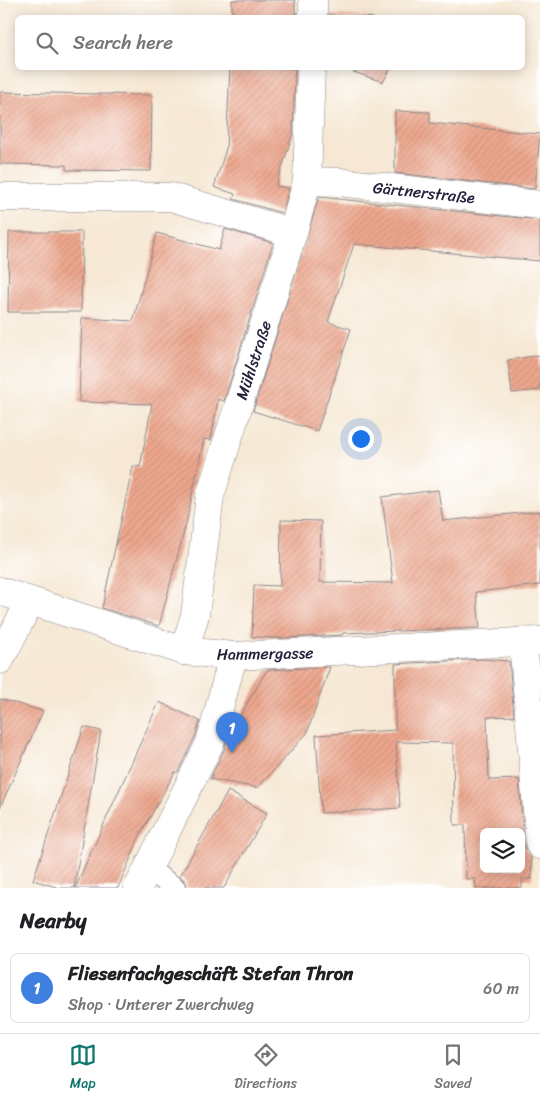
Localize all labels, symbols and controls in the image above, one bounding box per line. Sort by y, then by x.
search box [15,15,525,70]
text: Search here [73,26,173,59]
icon: search [33,29,61,57]
street label: Gärtnerstraße [372,173,477,212]
street label: Mühlstraße [227,317,280,404]
your location [348,426,374,452]
street label: Hammergasse [216,638,314,669]
pin: 1 [216,712,248,753]
map controls [480,828,525,873]
button: layers [480,828,525,873]
text: Nearby [20,902,86,940]
text: Fliesenfachgeschäft Stefan Thron [68,957,353,990]
text: 1 [34,974,40,1003]
text: 60 m [483,974,519,1003]
text: Shop · Unterer Zwerchweg [68,990,254,1019]
tab: Map [69,1041,97,1096]
tab: Directions [234,1041,297,1096]
tab: Saved [434,1041,471,1096]

